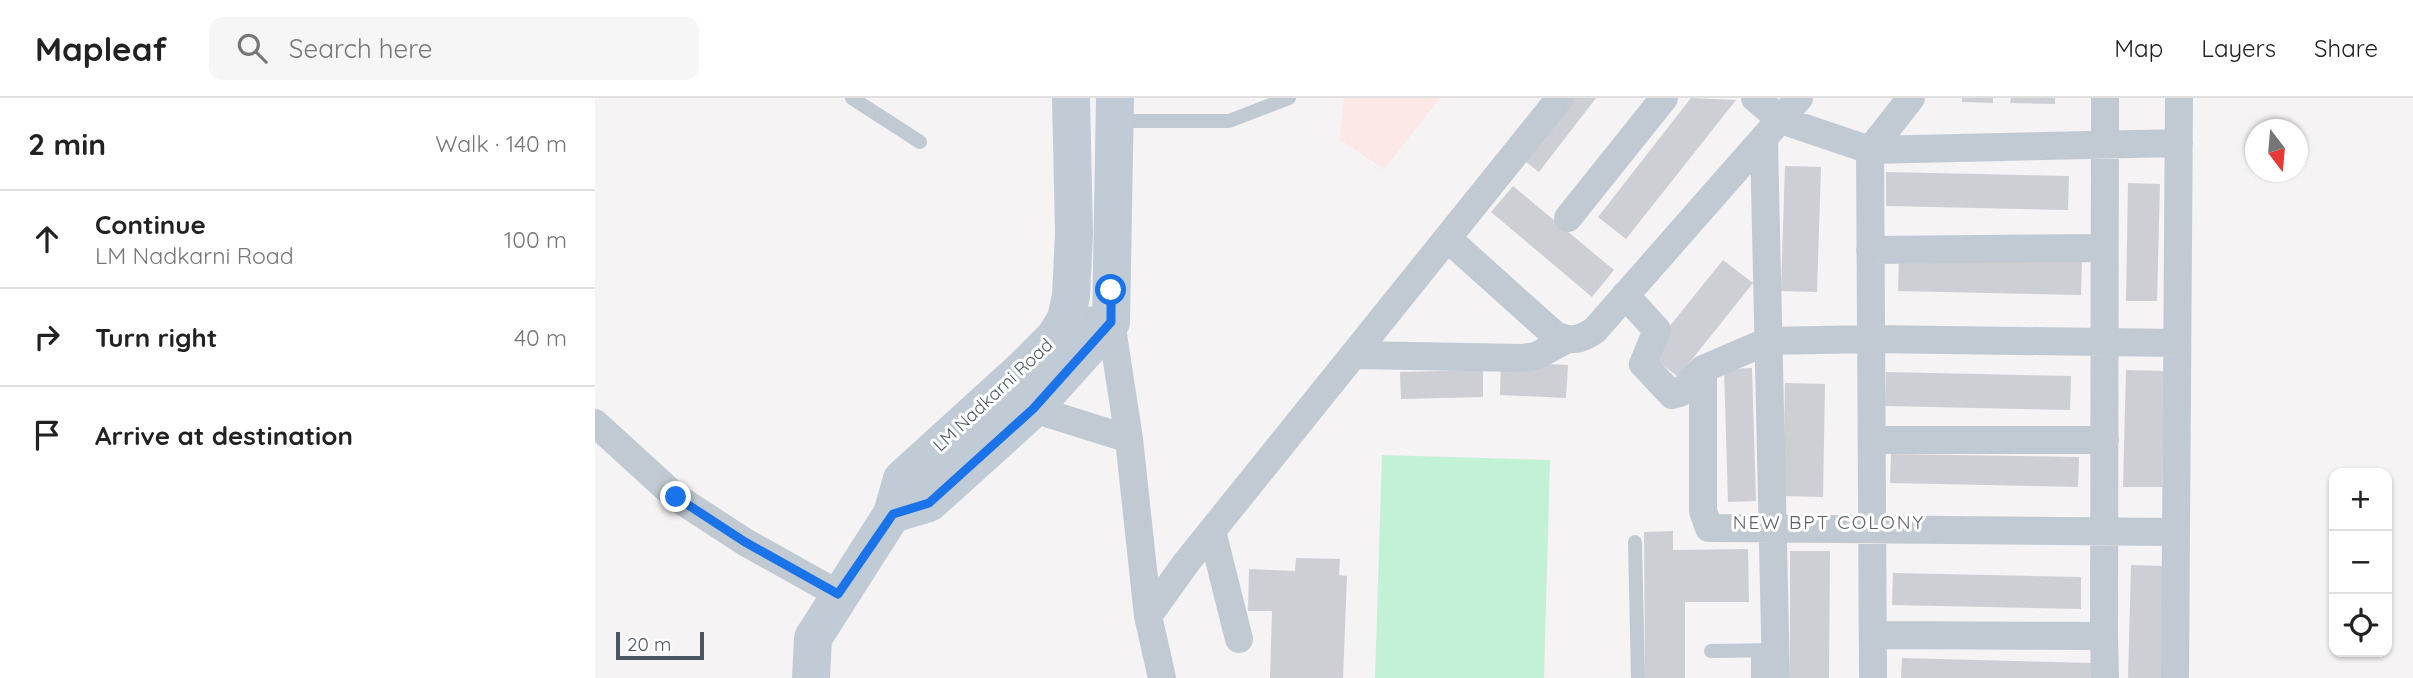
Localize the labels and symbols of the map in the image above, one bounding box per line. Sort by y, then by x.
north arrow [2245,119,2308,182]
route start [1095,274,1126,305]
street label: LM Nadkarni Road [928,333,1057,456]
route end [660,481,691,512]
district label: NEW BPT COLONY [1733,510,1925,534]
scale bar [616,629,703,661]

